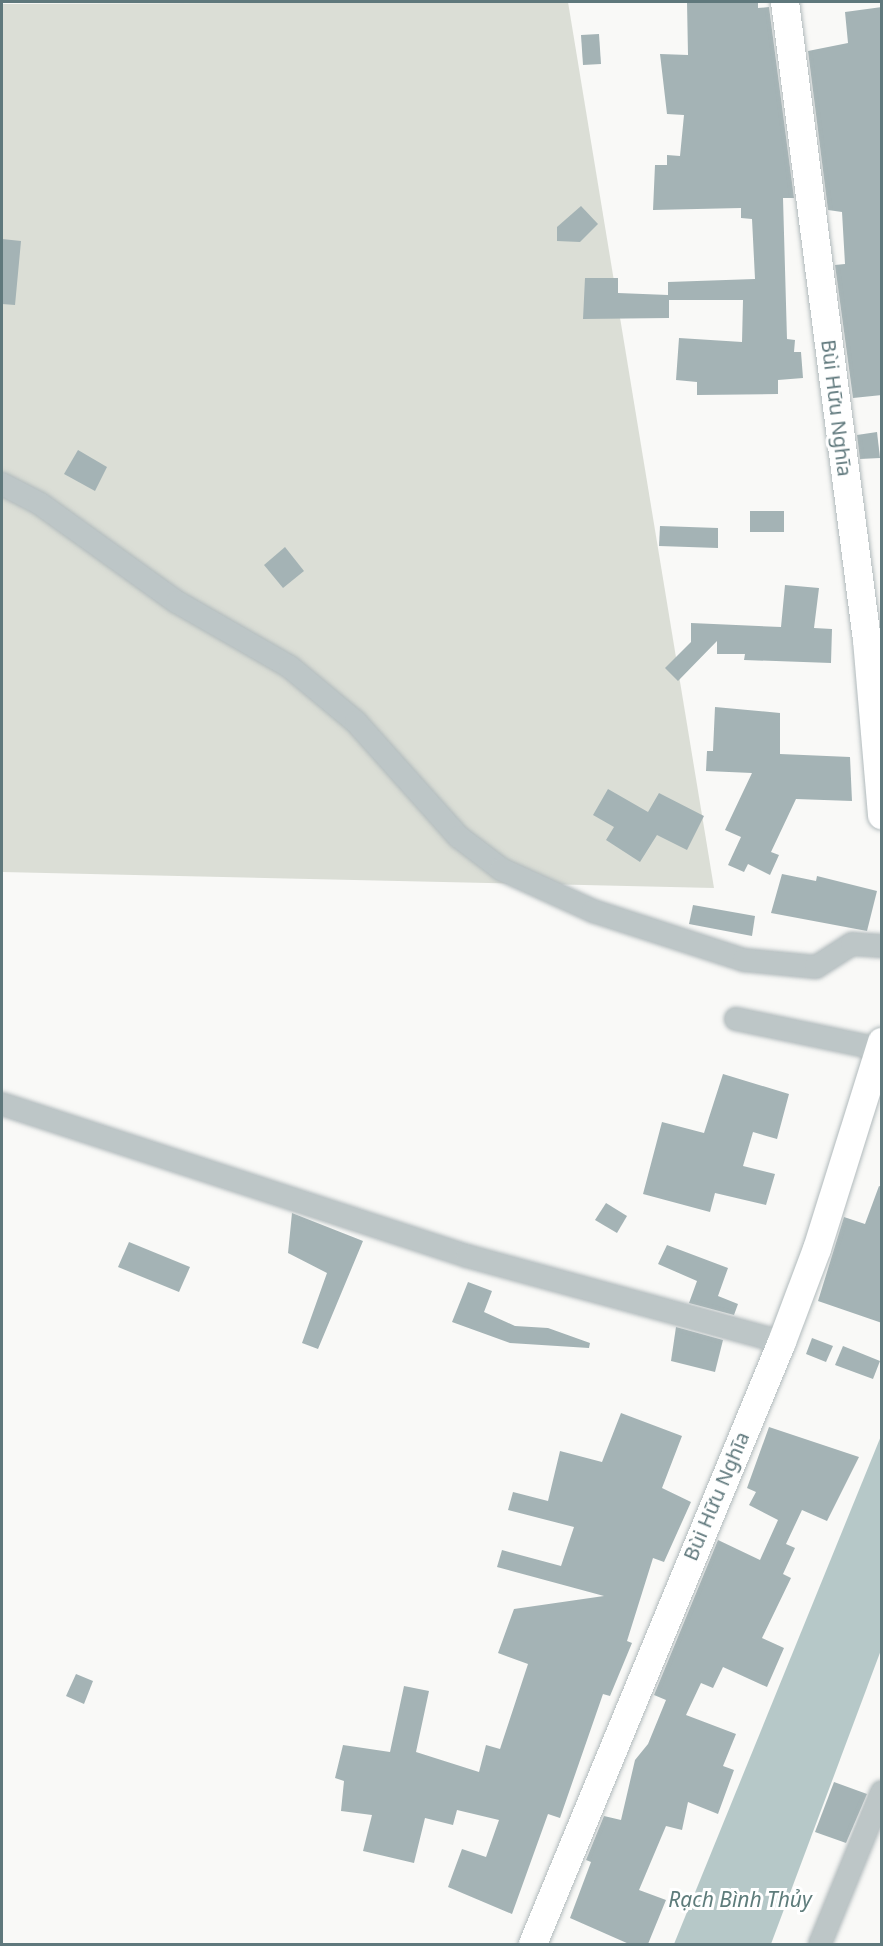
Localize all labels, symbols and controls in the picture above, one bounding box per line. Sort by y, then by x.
street label: Bùi Hữu Nghĩa [817,338,857,478]
street label: Bùi Hữu Nghĩa [678,1428,754,1564]
water label: Rạch Bình Thủy [668,1886,812,1912]

